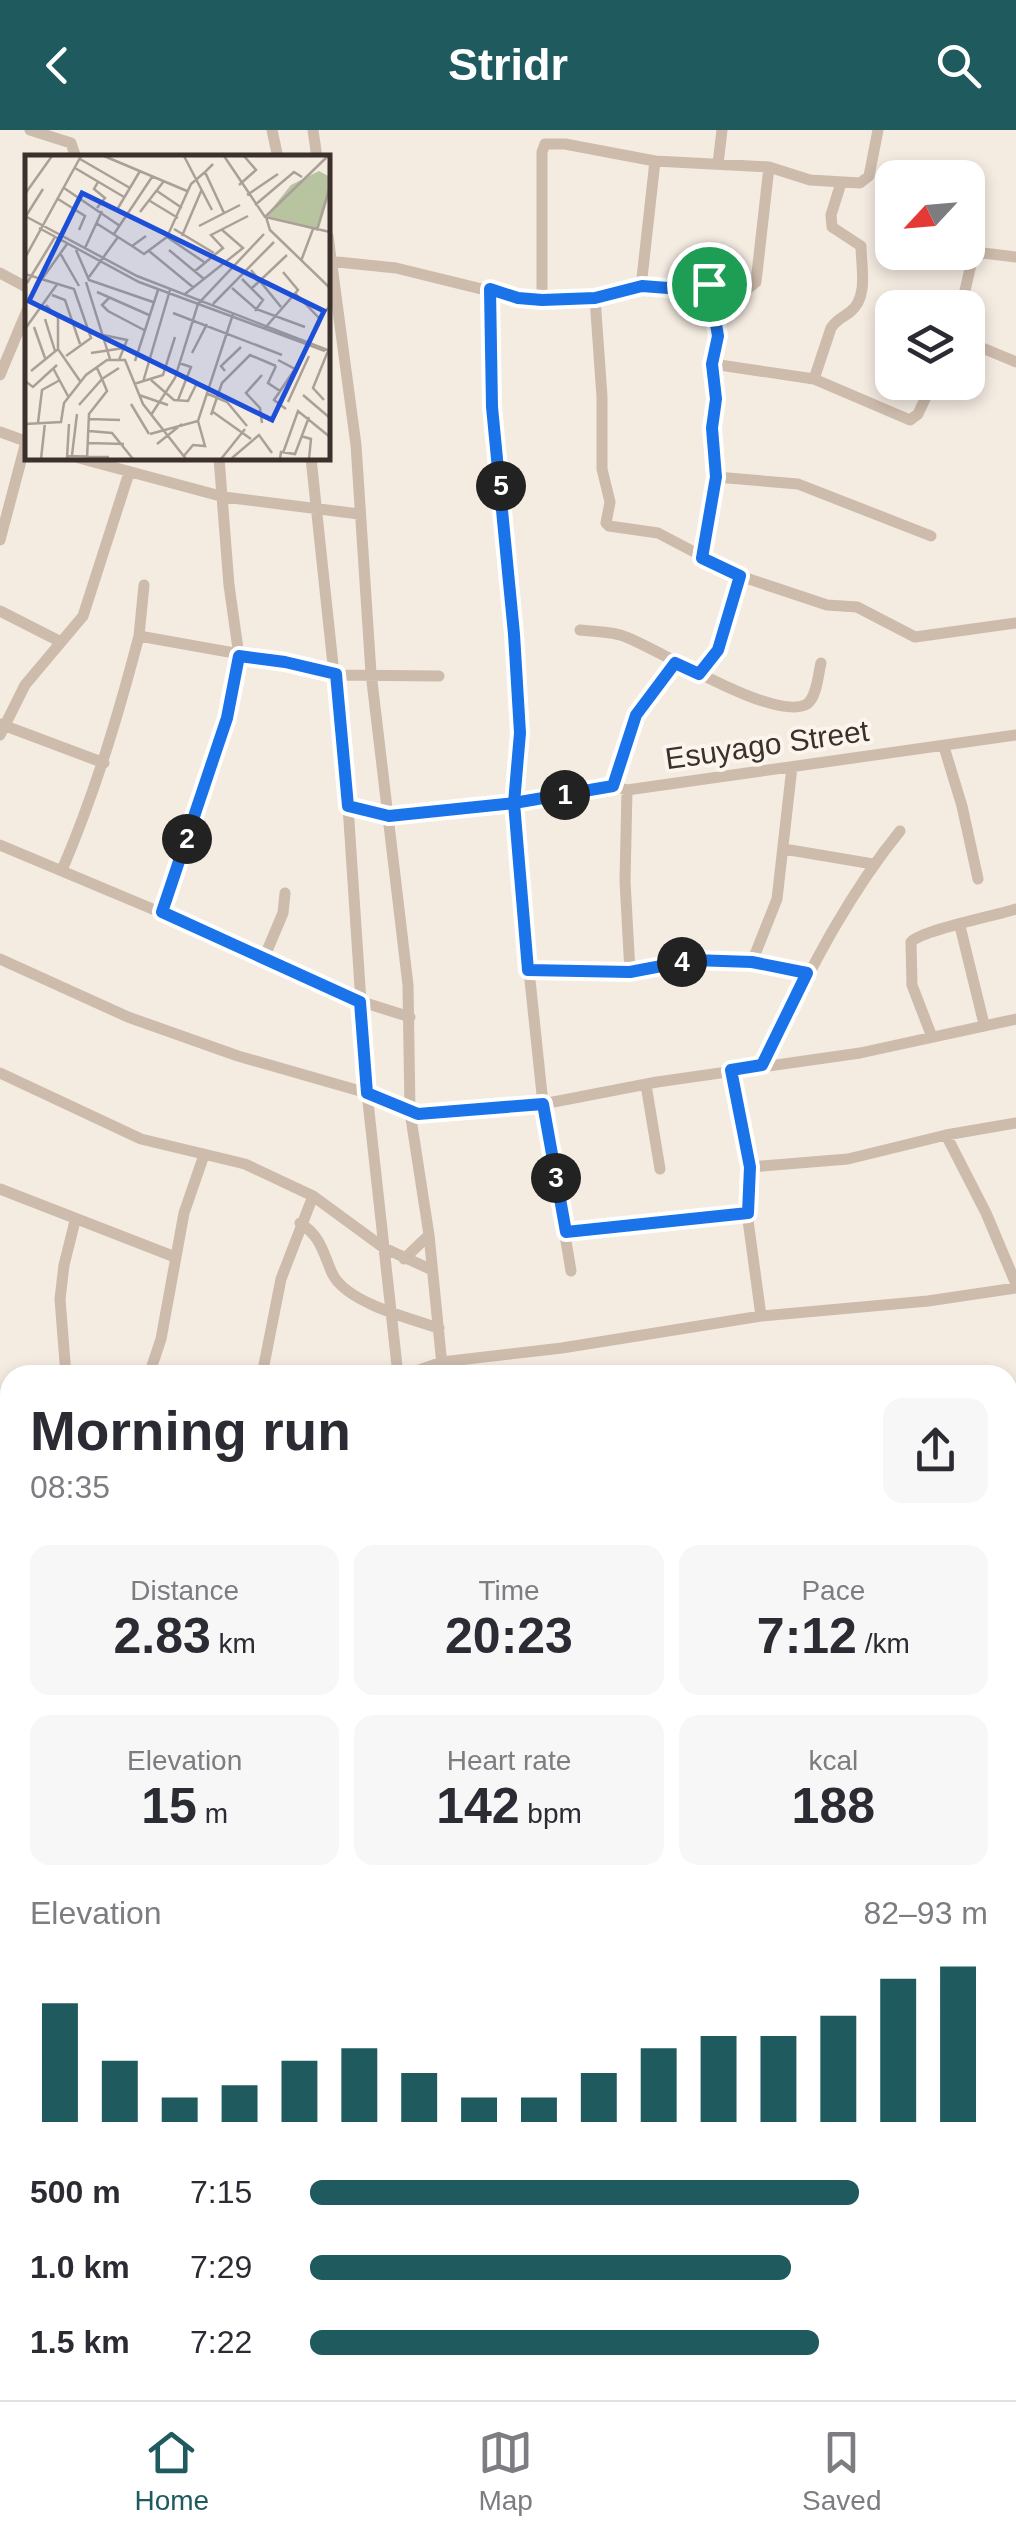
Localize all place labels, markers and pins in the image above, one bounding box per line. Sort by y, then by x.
pin [667,242,752,327]
pin: 5 [476,461,526,511]
pin: 1 [540,770,590,820]
pin: 2 [162,814,212,864]
pin: 4 [657,937,707,987]
pin: 3 [531,1153,581,1203]

